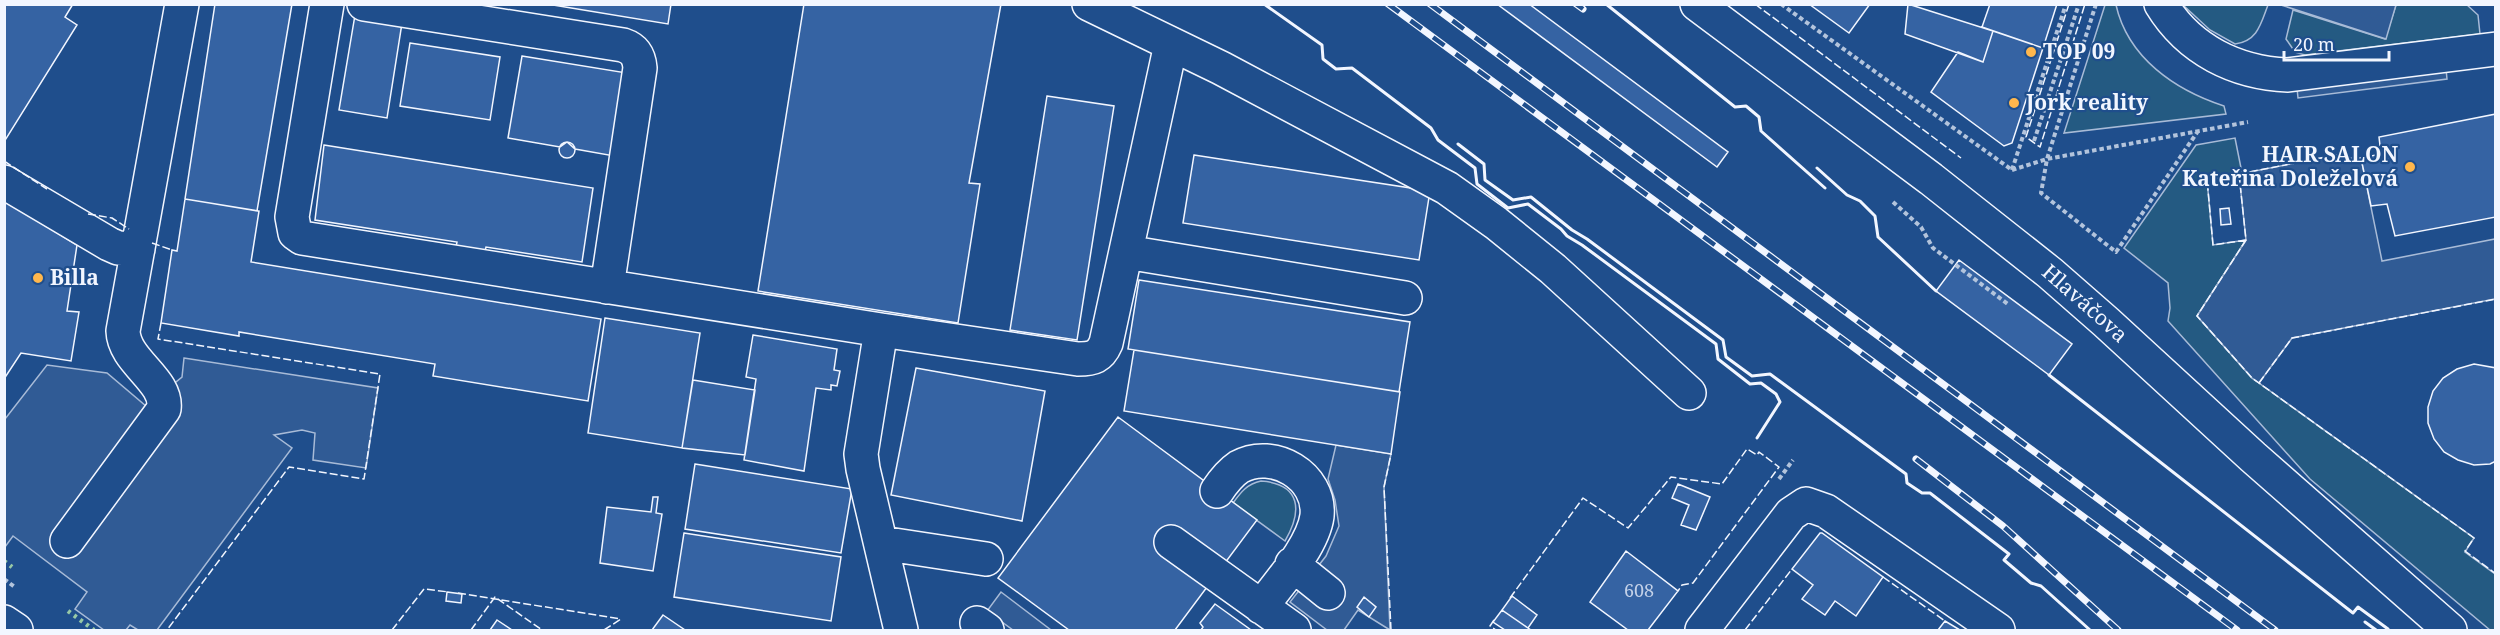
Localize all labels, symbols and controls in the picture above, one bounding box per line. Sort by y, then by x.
scale bar [2284,24,2389,62]
text: 20 m [2293,32,2335,56]
place label: TOP 09 [2043,37,2115,65]
marker: TOP 09 [2024,45,2038,59]
place label: Jork reality [2025,88,2149,116]
marker: Jork reality [2007,96,2021,110]
place label: HAIR SALON Kateřina Doleželová [2182,140,2398,192]
marker: HAIR SALON Kateřina Doleželová [2403,160,2417,174]
street label: Hlaváčova [2036,257,2134,348]
place label: Billa [50,263,99,291]
marker: Billa [31,271,45,285]
house number: 608 [1624,578,1654,602]

